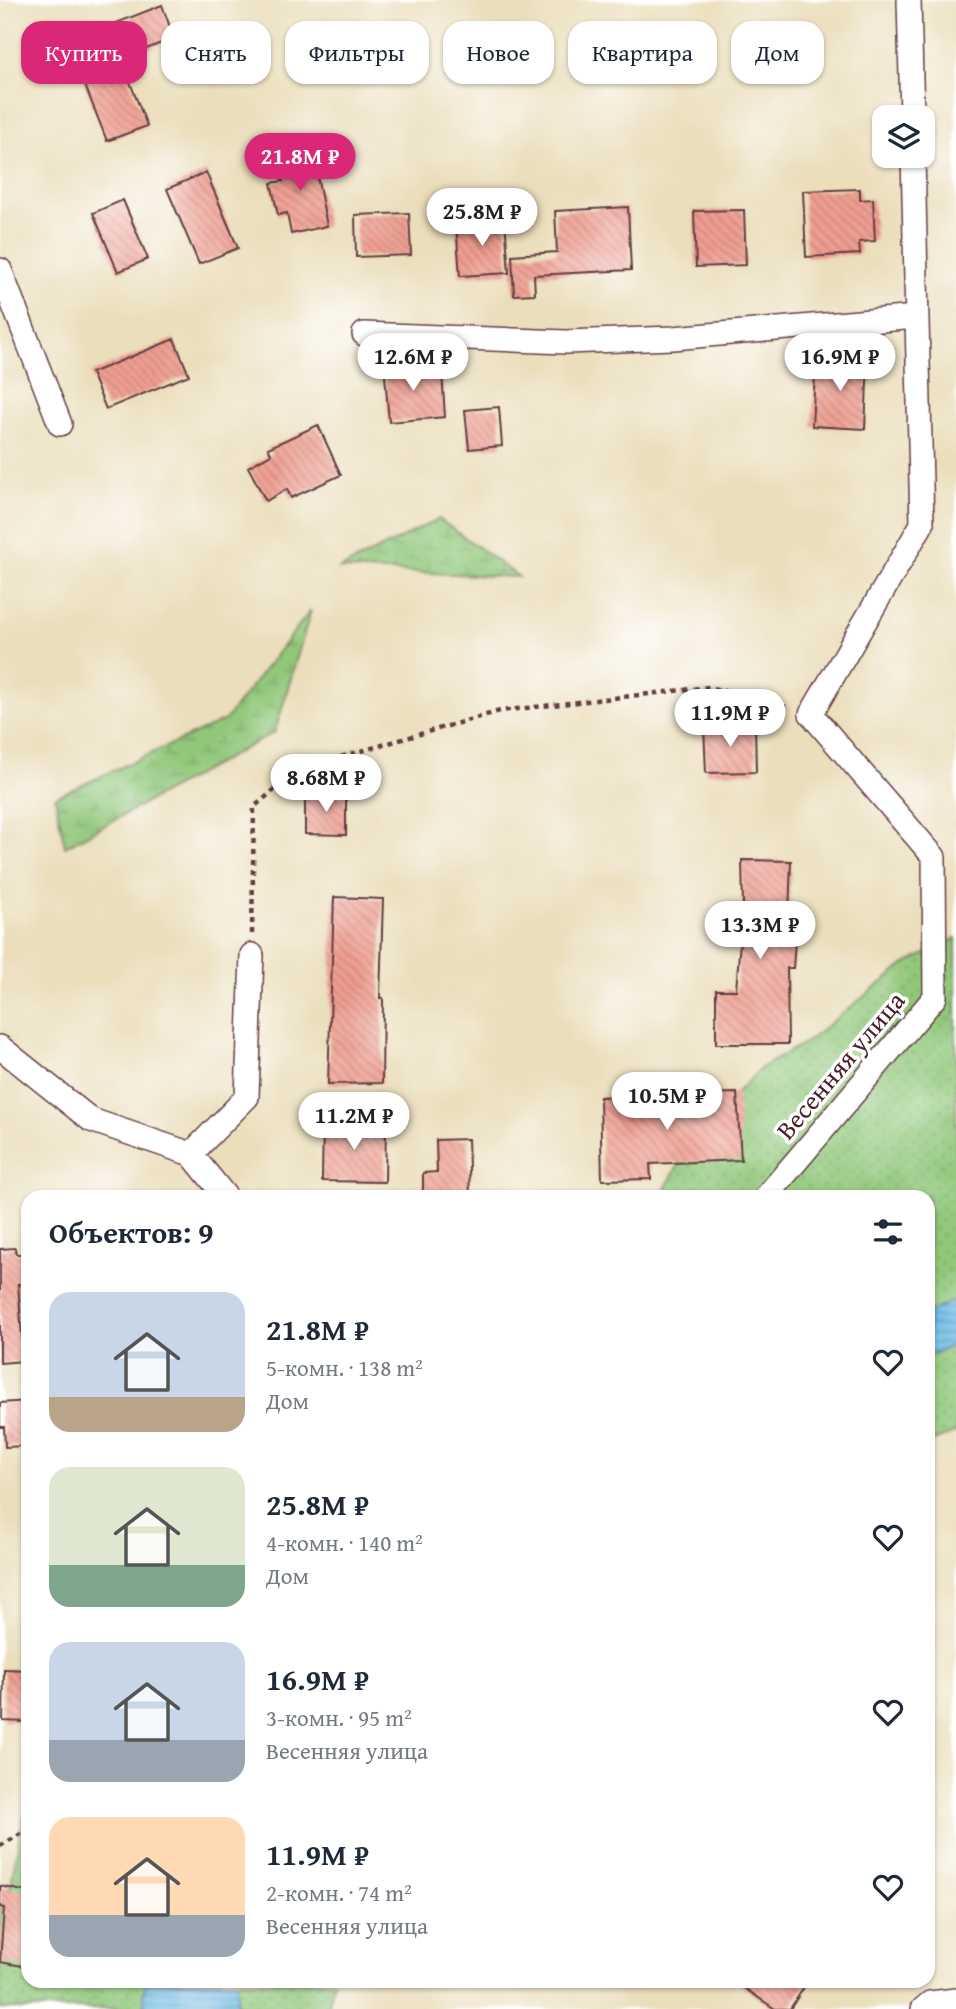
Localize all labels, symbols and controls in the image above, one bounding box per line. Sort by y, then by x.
chip: Купить [21,21,147,84]
chip: Снять [161,21,271,84]
chip: Фильтры [285,21,429,84]
chip: Новое [443,21,554,84]
chip: Квартира [568,21,717,84]
chip: Дом [731,21,824,84]
map controls [872,105,935,168]
button: layers [872,105,935,168]
pin: 21.8M ₽ [235,134,365,193]
text: 21.8M ₽ [260,139,340,172]
pin: 25.8M ₽ [417,188,547,248]
text: 25.8M ₽ [442,194,522,227]
pin: 12.6M ₽ [348,334,478,393]
pin: 16.9M ₽ [775,334,905,393]
text: 12.6M ₽ [373,339,453,372]
text: 16.9M ₽ [800,339,880,372]
pin: 11.9M ₽ [665,690,795,749]
text: 11.9M ₽ [690,695,770,728]
pin: 8.68M ₽ [261,754,391,814]
text: 8.68M ₽ [286,760,366,793]
pin: 13.3M ₽ [695,902,825,961]
text: 13.3M ₽ [720,907,800,940]
street label: Весенняя улица [766,982,914,1148]
pin: 10.5M ₽ [602,1072,732,1132]
text: 10.5M ₽ [627,1078,707,1111]
pin: 11.2M ₽ [289,1092,419,1152]
text: 11.2M ₽ [314,1098,394,1131]
text: Объектов: 9 [49,1210,213,1254]
icon: filters [869,1213,907,1251]
text: 21.8M ₽ [266,1307,369,1351]
icon: home [105,1320,189,1404]
icon: heart [869,1343,907,1381]
text: 5-комн. · 138 m² [266,1351,423,1384]
text: Дом [266,1384,309,1417]
text: 25.8M ₽ [266,1482,369,1526]
icon: home [105,1495,189,1579]
icon: heart [869,1518,907,1556]
text: 4-комн. · 140 m² [266,1526,423,1559]
text: Дом [266,1559,309,1592]
text: 16.9M ₽ [266,1657,369,1701]
icon: home [105,1670,189,1754]
icon: heart [869,1693,907,1731]
text: 3-комн. · 95 m² [266,1701,412,1734]
text: Весенняя улица [266,1734,428,1767]
text: 11.9M ₽ [266,1832,369,1876]
icon: home [105,1845,189,1929]
icon: heart [869,1868,907,1906]
text: 2-комн. · 74 m² [266,1876,412,1909]
text: Весенняя улица [266,1909,428,1942]

